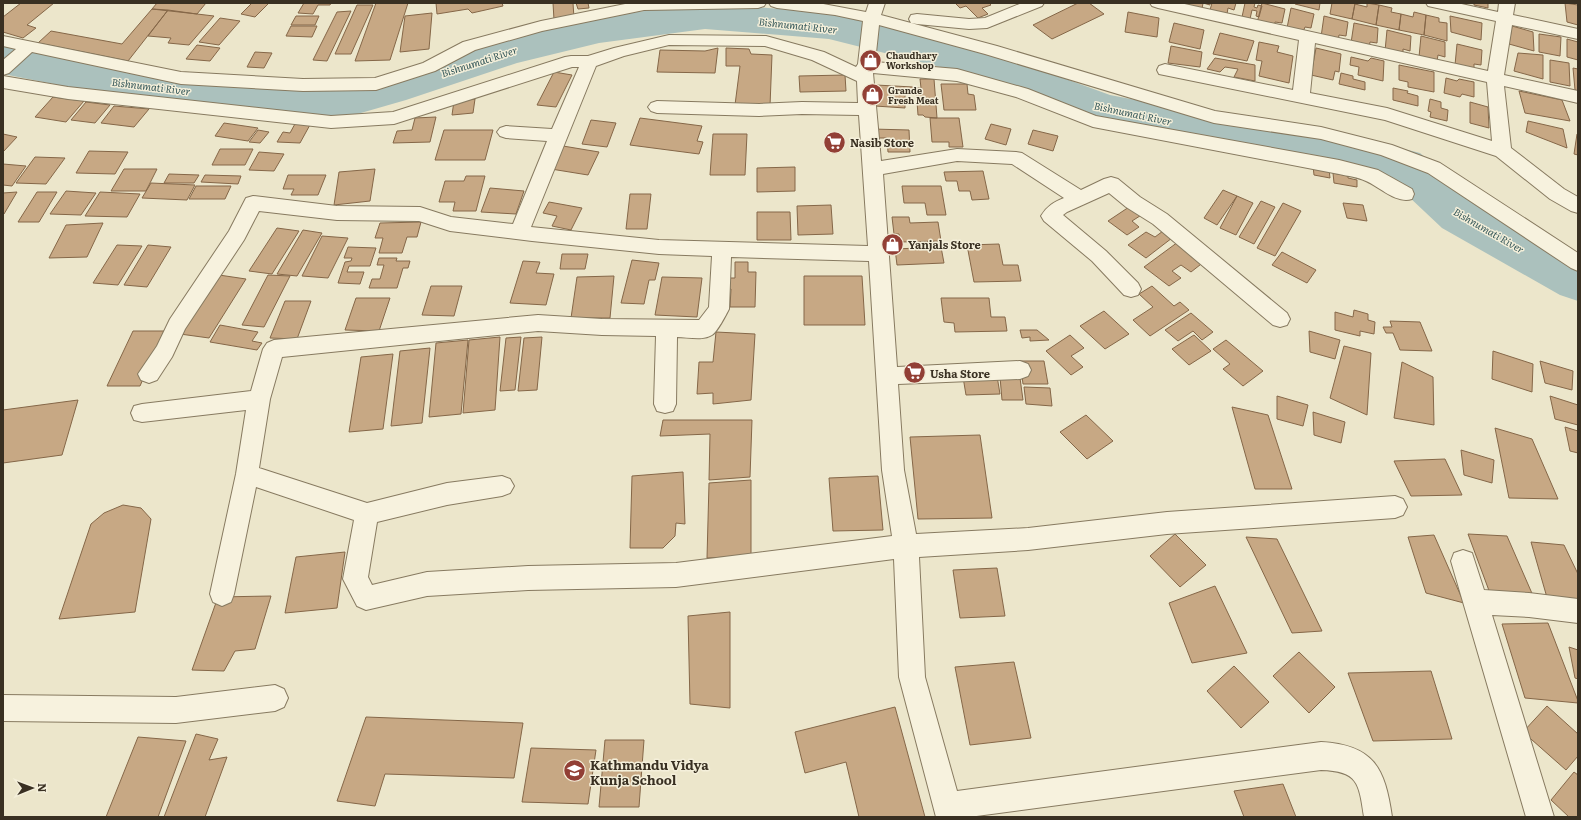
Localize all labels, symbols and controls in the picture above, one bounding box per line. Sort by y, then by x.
water label: Bishnumati River [758,13,839,37]
water label: Bishnumati River [439,42,519,80]
shop icon: Chaudhary Workshop [858,47,884,73]
place label: Chaudhary Workshop [886,48,938,72]
water label: Bishnumati River [111,74,192,98]
shop icon: Grande Fresh Meat [859,82,885,108]
place label: Grande Fresh Meat [888,83,939,107]
water label: Bishnumati River [1093,97,1174,129]
supermarket icon: Nasib Store [822,129,848,155]
place label: Nasib Store [850,134,914,150]
water label: Bishnumati River [1451,204,1527,256]
shop icon: Yanjals Store [880,231,906,257]
place label: Yanjals Store [908,236,981,252]
supermarket icon: Usha Store [901,360,927,386]
place label: Usha Store [930,365,990,381]
place label: Kathmandu Vidya Kunja School [590,755,709,789]
school or university icon: Kathmandu Vidya Kunja School [561,758,587,784]
north arrow [12,768,52,808]
text: N [35,783,51,793]

